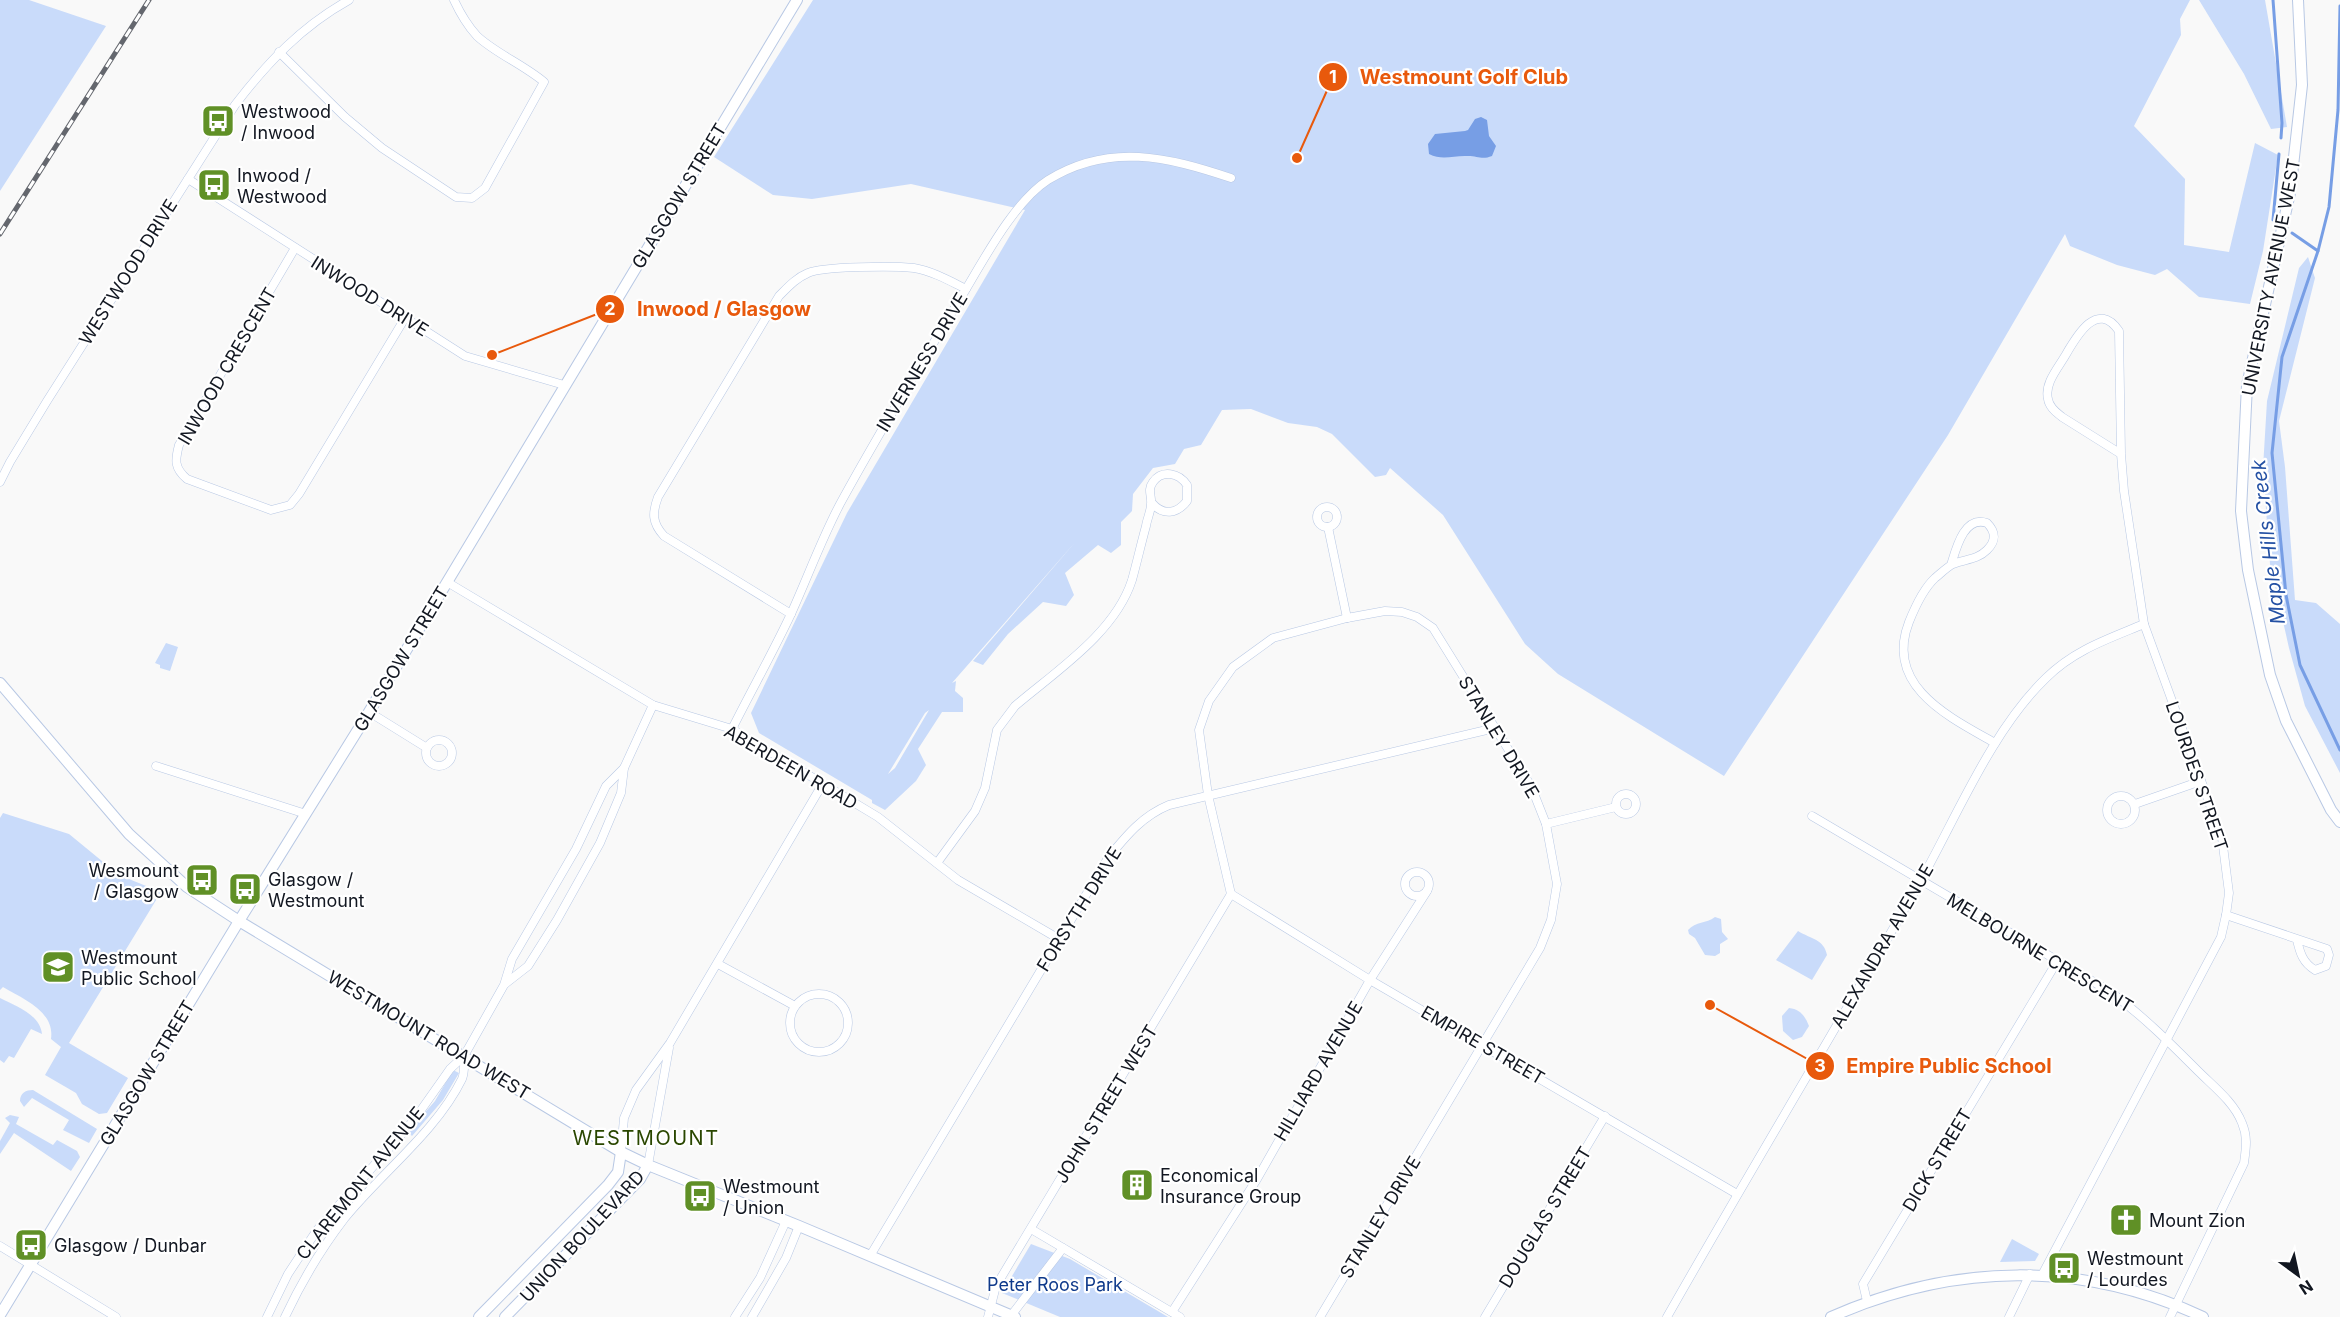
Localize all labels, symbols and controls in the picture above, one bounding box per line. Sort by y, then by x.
callout: Westmount Golf Club [1318,58,1580,96]
text: Westmount Golf Club [1360,65,1568,89]
text: 1 [1329,66,1337,87]
place label: Westwood / Inwood [241,101,331,143]
bus stop icon: Westwood / Inwood [200,103,236,139]
street label: GLASGOW STREET [627,120,731,272]
street label: UNIVERSITY AVENUE WEST [2238,157,2304,397]
place label: Inwood / Westwood [237,165,327,207]
bus stop icon: Inwood / Westwood [196,167,232,203]
street label: WESTWOOD DRIVE [75,195,181,349]
street label: INWOOD DRIVE [307,251,433,341]
street label: INWOOD CRESCENT [173,284,281,448]
street label: INVERNESS DRIVE [872,289,972,435]
callout: Inwood / Glasgow [595,290,823,328]
text: Inwood / Glasgow [637,297,811,321]
text: 2 [604,298,616,319]
water label: Maple Hills Creek [2246,457,2290,626]
street label: GLASGOW STREET [349,583,453,735]
street label: STANLEY DRIVE [1454,672,1544,802]
street label: LOURDES STREET [2162,698,2232,854]
street label: ABERDEEN ROAD [721,720,861,814]
street label: FORSYTH DRIVE [1032,843,1126,975]
place label: Wesmount / Glasgow [88,860,179,902]
street label: ALEXANDRA AVENUE [1826,860,1938,1032]
bus stop icon: Wesmount / Glasgow [184,862,220,898]
place label: Glasgow / Westmount [268,869,365,911]
bus stop icon: Glasgow / Westmount [227,871,263,907]
street label: MELBOURNE CRESCENT [1943,889,2137,1017]
place label: Westmount Public School [81,947,197,989]
school or university icon: Westmount Public School [40,949,76,985]
street label: WESTMOUNT ROAD WEST [324,966,534,1104]
street label: GLASGOW STREET [95,997,199,1149]
street label: HILLIARD AVENUE [1269,997,1367,1145]
street label: EMPIRE STREET [1418,1001,1548,1089]
street label: JOHN STREET WEST [1050,1021,1162,1187]
callout: Empire Public School [1805,1047,2064,1085]
text: Empire Public School [1846,1054,2052,1078]
text: 3 [1814,1055,1826,1076]
street label: CLAREMONT AVENUE [292,1102,428,1264]
street label: DICK STREET [1898,1105,1976,1215]
district label: WESTMOUNT [572,1126,720,1150]
street label: DOUGLAS STREET [1495,1143,1595,1291]
street label: STANLEY DRIVE [1335,1152,1425,1282]
place label: Economical Insurance Group [1160,1165,1301,1207]
street label: UNION BOULEVARD [516,1166,648,1306]
building icon: Economical Insurance Group [1119,1167,1155,1203]
place label: Westmount / Union [723,1176,820,1218]
bus stop icon: Westmount / Union [682,1178,718,1214]
church icon: Mount Zion [2108,1202,2144,1238]
place label: Mount Zion [2149,1210,2245,1231]
bus stop icon: Glasgow / Dunbar [13,1227,49,1263]
place label: Glasgow / Dunbar [54,1235,207,1256]
north arrow [2268,1245,2328,1305]
place label: Westmount / Lourdes [2087,1248,2184,1290]
bus stop icon: Westmount / Lourdes [2046,1250,2082,1286]
park label: Peter Roos Park [987,1274,1123,1295]
text: N [2296,1276,2317,1299]

